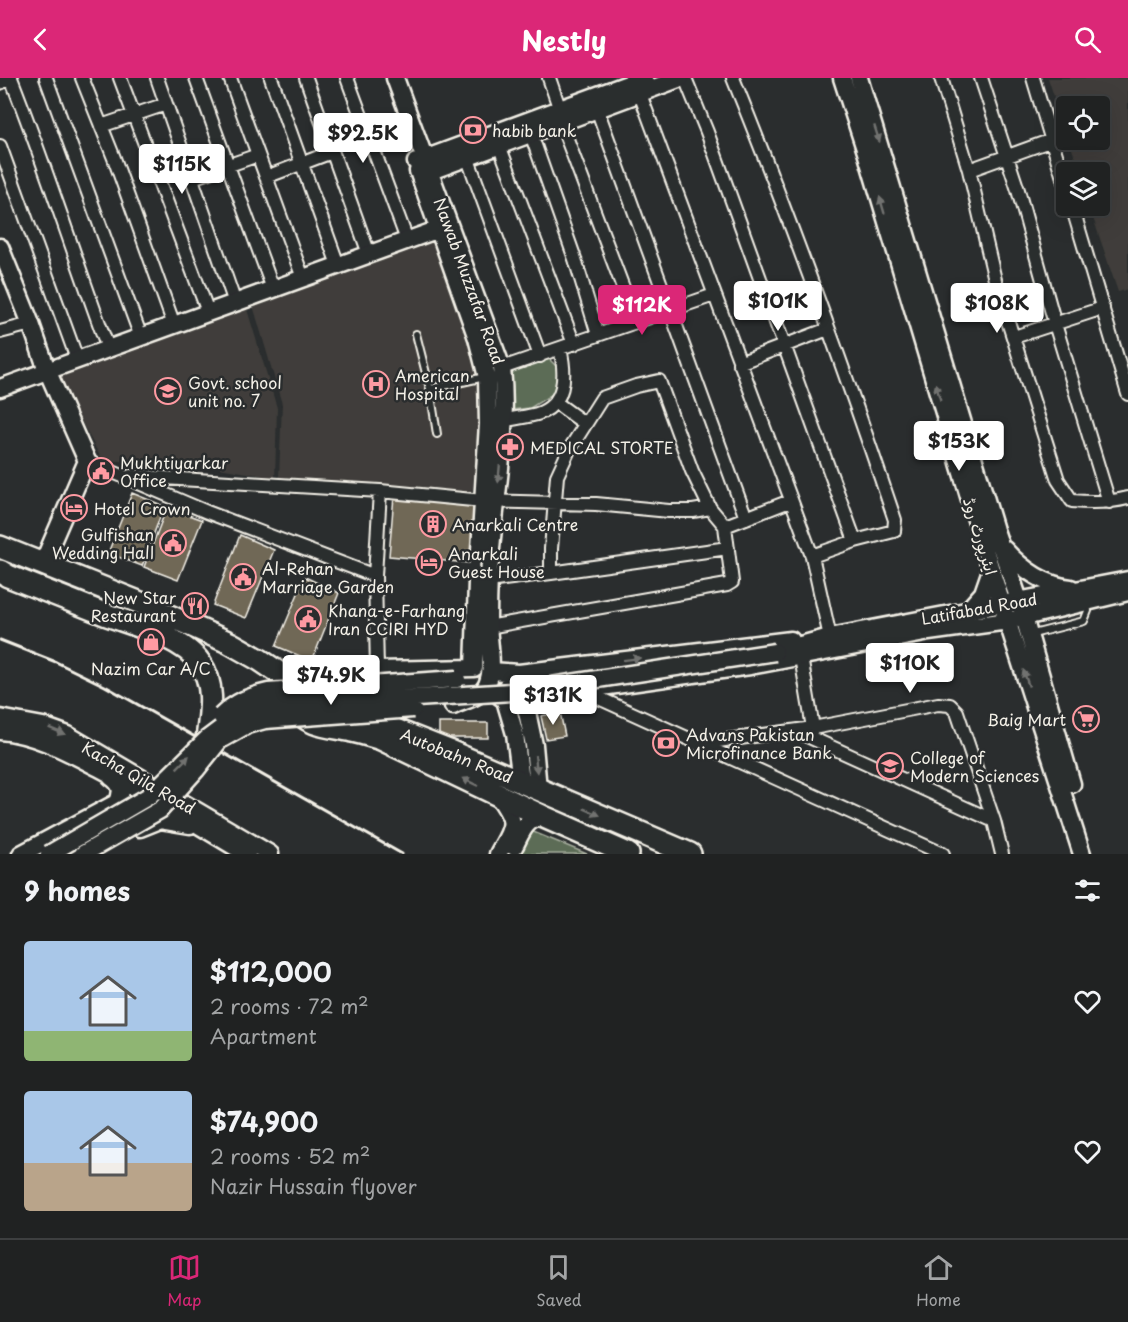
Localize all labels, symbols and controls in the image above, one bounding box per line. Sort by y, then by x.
text: Nestly [521,19,607,60]
icon: back [24,23,57,56]
icon: search [1071,23,1104,56]
map controls [1056,96,1110,216]
button: locate [1056,96,1110,150]
pin: $92.5K [314,113,412,164]
bank icon: habib bank [458,115,488,145]
text: $92.5K [327,117,399,147]
place label: habib bank [492,118,577,142]
one-way arrow [873,125,882,143]
pin: $115K [140,144,224,195]
text: $115K [153,148,211,178]
button: layers [1056,162,1110,216]
street label: Nawab Muzzafar Road [429,194,511,368]
one-way arrow [877,196,886,214]
pin: $101K [736,281,820,332]
pin: $108K [955,283,1039,334]
pin: $112K [600,285,684,336]
text: $101K [748,285,808,315]
text: $108K [965,287,1029,317]
text: $112K [612,289,672,319]
place label: American Hospital [395,363,470,405]
hospital icon: American Hospital [361,369,391,399]
place label: Govt. school unit no. 7 [188,370,282,412]
school or university icon: Govt. school unit no. 7 [153,376,183,406]
one-way arrow [933,383,942,401]
pin: $153K [917,421,1001,472]
text: $153K [928,425,990,455]
pharmacy icon: MEDICAL STORTE [495,432,525,462]
place label: MEDICAL STORTE [530,435,674,459]
place label: Mukhtiyarkar Office [120,450,229,492]
public building icon: Mukhtiyarkar Office [86,456,116,486]
one-way arrow [494,465,504,484]
hotel icon: Hotel Crown [59,493,89,523]
street label: ایئرپورٹ روڈ [958,494,1004,578]
place label: Hotel Crown [94,496,190,520]
building icon: Anarkali Centre [418,509,448,539]
place label: Anarkali Centre [452,512,578,536]
place label: Gulfishan Wedding Hall [52,522,154,564]
public building icon: Gulfishan Wedding Hall [158,528,188,558]
place label: Anarkali Guest House [448,541,545,583]
hotel icon: Anarkali Guest House [414,547,444,577]
place label: Al-Rehan Marriage Garden [262,556,394,598]
public building icon: Al-Rehan Marriage Garden [228,562,258,592]
place label: New Star Restaurant [90,585,177,627]
street label: Latifabad Road [919,586,1039,630]
restaurant icon: New Star Restaurant [180,591,210,621]
place label: Khana-e-Farhang Iran CCIRI HYD [328,598,465,640]
public building icon: Khana-e-Farhang Iran CCIRI HYD [293,604,323,634]
shop icon: Nazim Car A/C [136,627,166,657]
pin: $110K [868,643,952,694]
text: $110K [880,647,940,677]
one-way arrow [623,654,642,663]
pin: $74.9K [282,655,380,706]
place label: Nazim Car A/C [91,656,211,680]
text: $74.9K [297,659,365,689]
one-way arrow [1021,669,1030,687]
pin: $131K [511,675,595,726]
text: $131K [524,679,582,709]
supermarket icon: Baig Mart [1071,704,1101,734]
place label: Baig Mart [987,707,1066,731]
street label: Autobahn Road [397,721,517,789]
place label: Advans Pakistan Microfinance Bank [686,722,832,764]
one-way arrow [48,726,66,736]
bank icon: Advans Pakistan Microfinance Bank [651,728,681,758]
street label: Kacha Qila Road [78,735,200,819]
place label: College of Modern Sciences [910,745,1039,787]
school or university icon: College of Modern Sciences [875,751,905,781]
one-way arrow [531,754,540,773]
one-way arrow [176,756,190,770]
one-way arrow [461,778,478,787]
one-way arrow [583,808,601,817]
text: 9 homes [24,871,130,910]
icon: filters [1071,874,1104,907]
text: $112,000 [210,952,332,991]
icon: home [72,965,144,1037]
icon: heart [1071,985,1104,1018]
text: 2 rooms · 72 m² [210,991,369,1021]
text: Apartment [210,1021,317,1051]
text: $74,900 [210,1102,318,1141]
icon: home [72,1115,144,1187]
icon: heart [1071,1135,1104,1168]
text: 2 rooms · 52 m² [210,1141,370,1171]
text: Nazir Hussain flyover [210,1171,417,1201]
tab: Map [167,1251,202,1311]
tab: Saved [536,1251,582,1311]
tab: Home [916,1251,961,1311]

